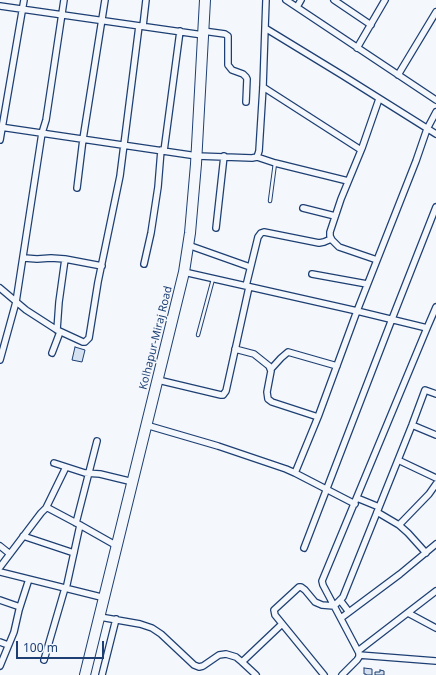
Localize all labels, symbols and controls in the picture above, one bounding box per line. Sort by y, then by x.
street label: Kolhapur-Miraj Road [137,285,175,391]
scale bar [18,633,106,659]
text: 100 m [23,639,58,656]

